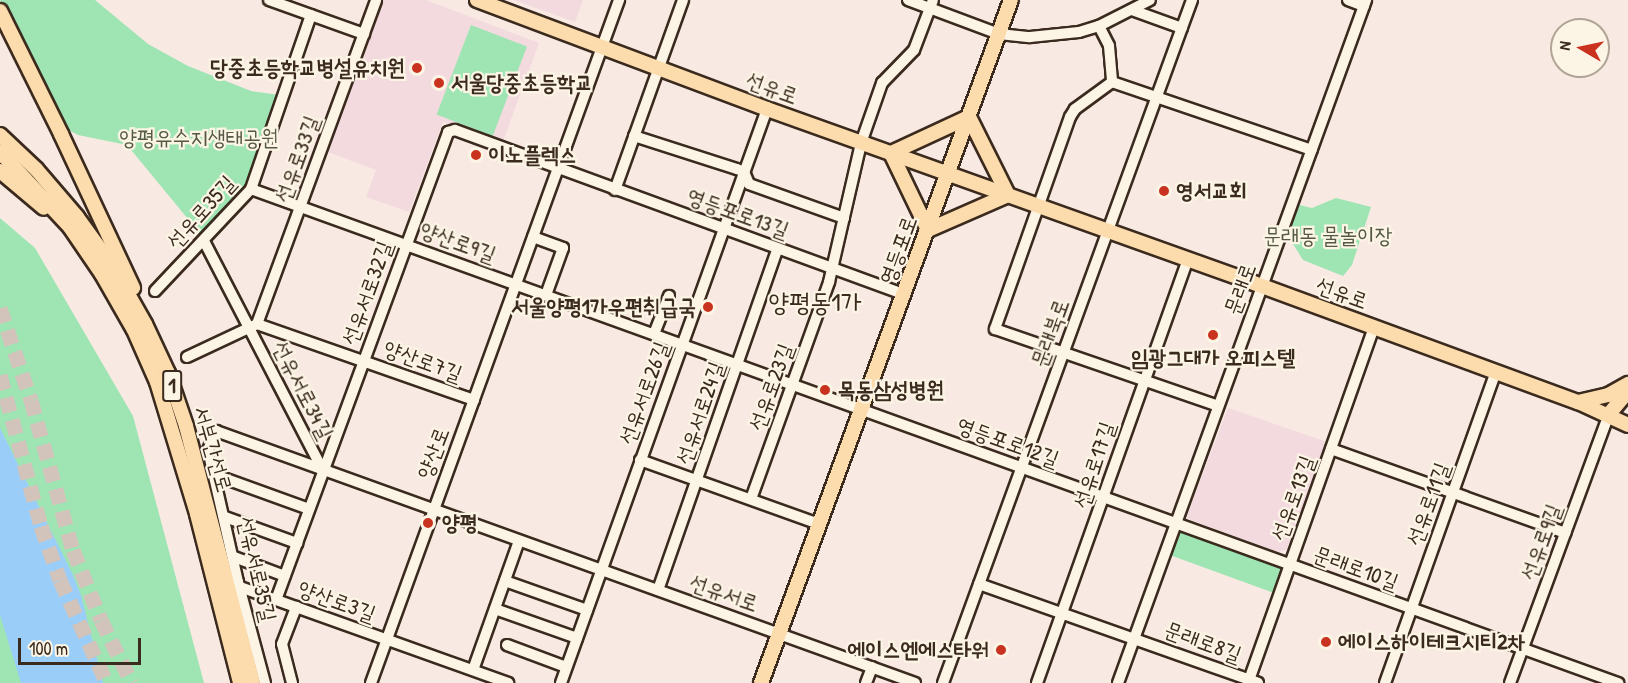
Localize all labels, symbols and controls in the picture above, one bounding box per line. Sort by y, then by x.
north arrow [1550,18,1610,78]
text: N [1553,40,1576,51]
place label: 당중초등학교병설유치원 [210,55,405,81]
marker: 당중초등학교병설유치원 [410,61,424,75]
street label: 선유로 [743,67,801,109]
place label: 서울당중초등학교 [451,70,593,96]
marker: 서울당중초등학교 [432,76,446,90]
street label: 선유로33길 [269,112,325,206]
park label: 양평유수지생태공원 [119,125,279,151]
place label: 이노플렉스 [488,142,577,168]
marker: 이노플렉스 [469,148,483,162]
street label: 선유로35길 [161,170,241,254]
place label: 영서교회 [1176,178,1247,204]
street label: 영등포로13길 [684,182,792,244]
marker: 영서교회 [1157,184,1171,198]
street label: 영등포로 [873,212,923,288]
street label: 양산로9길 [416,216,500,268]
park label: 문래동 물놀이장 [1264,223,1392,249]
street label: 선유서로32길 [336,237,398,349]
street label: 문래로 [1219,260,1261,318]
street label: 선유로 [1313,272,1371,314]
district label: 양평동1가 [768,286,862,318]
place label: 서울양평1가우편취급국 [511,294,696,320]
street label: 문래북로 [1025,295,1075,371]
marker: 서울양평1가우편취급국 [701,300,715,314]
marker: 임광그대가 오피스텔 [1206,328,1220,342]
street label: 양산로7길 [380,335,466,387]
street label: 선유서로34길 [267,337,339,443]
street label: 선유서로26길 [613,338,675,448]
street label: 선유로23길 [743,340,799,434]
place label: 임광그대가 오피스텔 [1131,345,1295,371]
street label: 선유서로24길 [670,358,730,468]
road number: 1 [162,368,182,404]
place label: 목동삼성병원 [838,377,944,403]
marker: 목동삼성병원 [816,381,834,399]
street label: 서부간선로 [188,403,238,495]
street label: 영등포로12길 [953,411,1063,473]
street label: 선유로17길 [1068,418,1120,512]
street label: 양산로 [411,423,455,483]
street label: 선유로13길 [1265,452,1321,544]
street label: 선유로11길 [1401,459,1455,549]
street label: 선유로9길 [1515,500,1567,584]
place label: 양평 [442,510,477,536]
street label: 선유서로35길 [232,514,282,624]
marker: 양평 [419,514,437,532]
street label: 문래로10길 [1310,540,1402,596]
street label: 선유서로 [686,569,762,617]
street label: 양산로3길 [295,575,379,627]
street label: 문래로8길 [1161,616,1245,668]
scale bar [21,626,144,664]
place label: 에이스하이테크시티2차 [1338,629,1525,655]
marker: 에이스하이테크시티2차 [1319,635,1333,649]
text: 100 m [29,636,68,661]
place label: 에이스엔에스타워 [847,637,989,663]
marker: 에이스엔에스타워 [994,643,1008,657]

